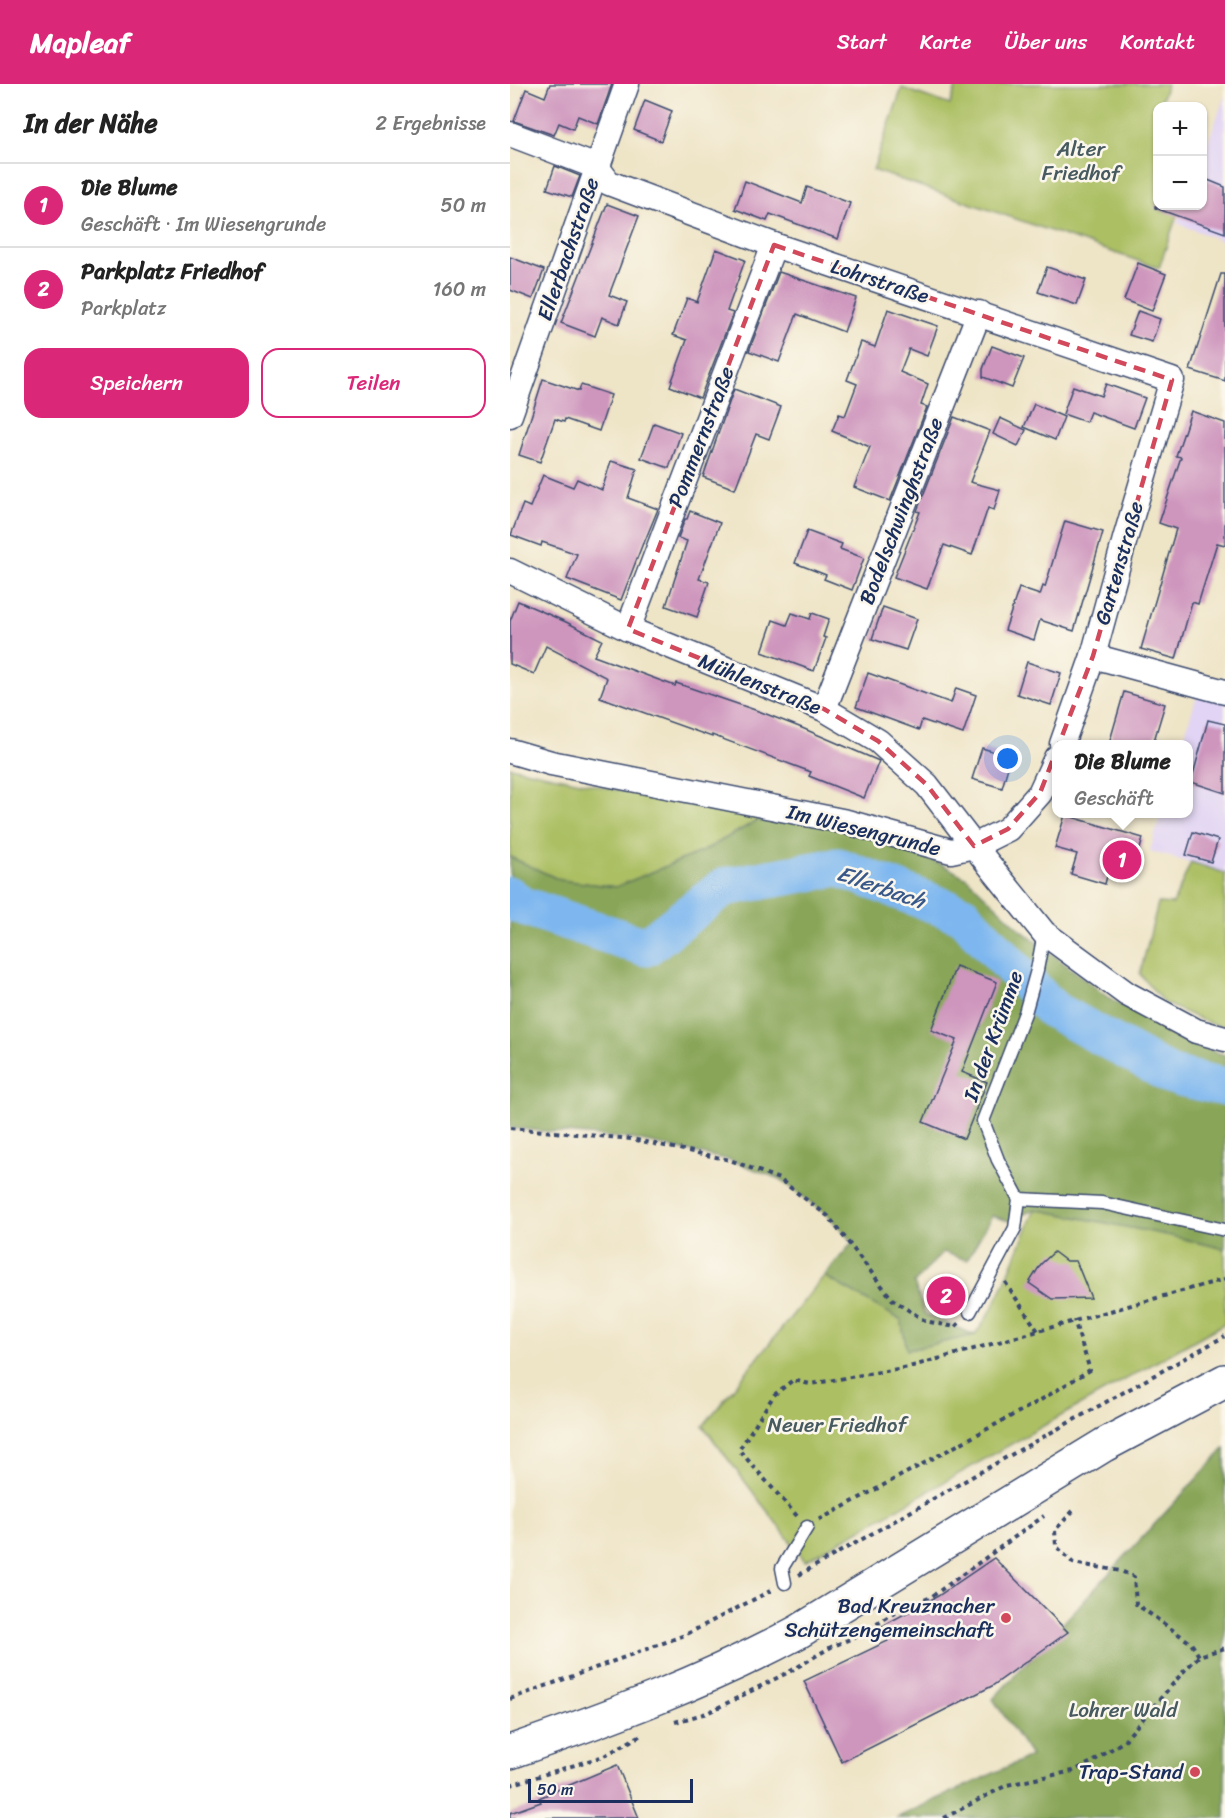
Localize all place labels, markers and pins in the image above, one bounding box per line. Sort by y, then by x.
pin: 1 [1102,838,1142,882]
pin: 2 [926,1274,966,1318]
place label: Bad Kreuznacher Schützengemeinschaft [784,1587,995,1649]
marker: Bad Kreuznacher Schützengemeinschaft [999,1611,1013,1625]
place label: Trap-Stand [1079,1753,1185,1791]
marker: Trap-Stand [1188,1765,1202,1779]

